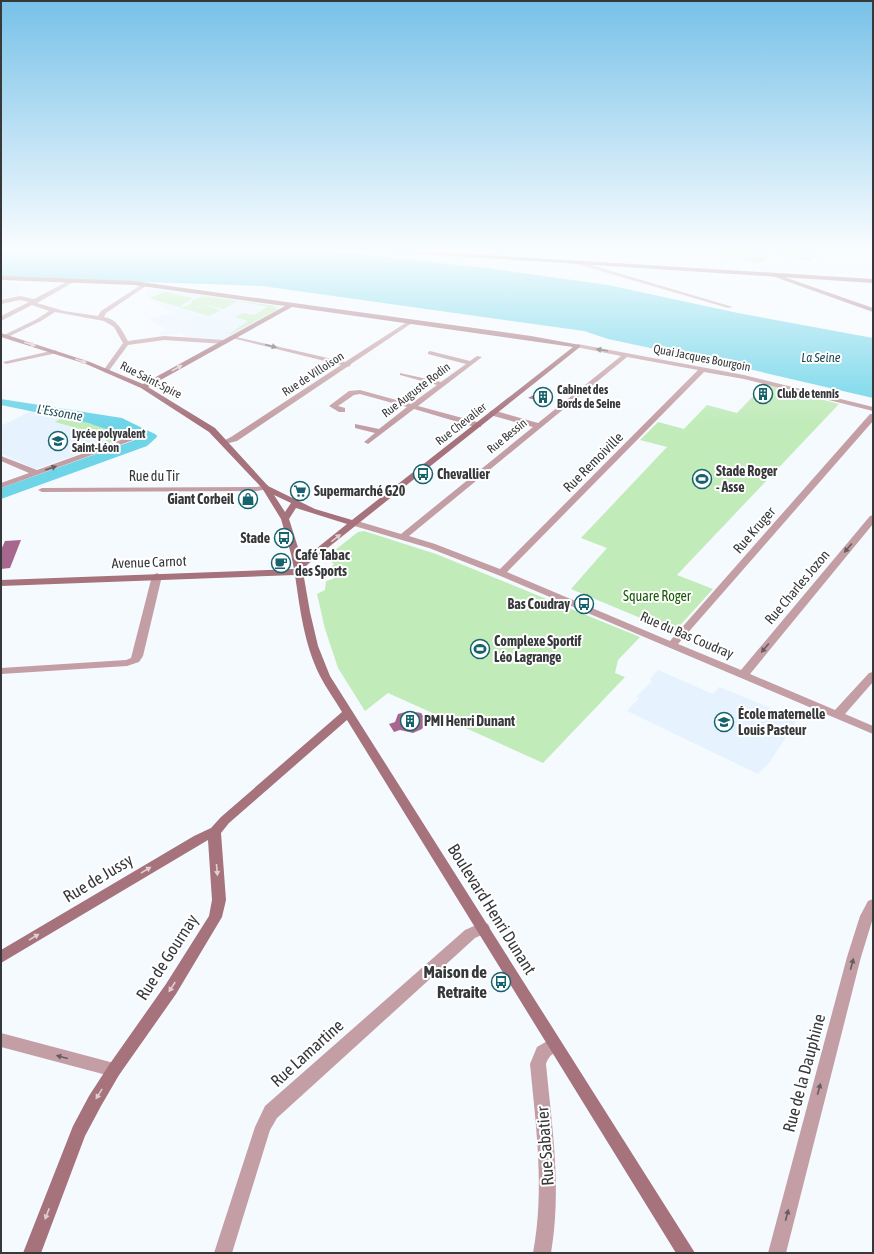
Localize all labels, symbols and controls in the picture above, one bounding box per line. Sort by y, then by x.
one-way arrow [25,341,37,347]
street label: Quai Jacques Bourgoin [652,342,752,374]
one-way arrow [265,344,278,350]
one-way arrow [596,347,609,353]
street label: Rue de Villoison [280,349,346,399]
water label: La Seine [801,350,841,365]
one-way arrow [75,358,87,364]
street label: Rue Saint-Spire [118,359,184,401]
street label: Rue Auguste Rodin [379,360,453,420]
one-way arrow [171,365,183,372]
place label: Cabinet des Bords de Seine [557,383,621,411]
building icon: Club de tennis [752,383,774,405]
building icon: Cabinet des Bords de Seine [532,386,554,408]
place label: Club de tennis [777,387,840,401]
street label: Rue Chevalier [433,399,490,448]
water label: L'Essonne [36,401,84,424]
street label: Rue Bessin [484,416,530,456]
place label: Lycée polyvalent Saint-Léon [72,427,146,455]
street label: Rue Remoiville [560,429,626,495]
school or university icon: Lycée polyvalent Saint-Léon [47,430,69,452]
bus stop icon: Chevallier [412,463,434,485]
place label: Stade Roger - Asse [716,463,778,495]
one-way arrow [45,464,57,470]
place label: Chevallier [437,466,490,482]
street label: Rue du Tir [129,468,180,484]
sports icon: Stade Roger - Asse [691,468,713,490]
supermarket icon: Supermarché G20 [289,480,311,502]
place label: Supermarché G20 [314,483,406,499]
shop icon: Giant Corbeil [237,488,259,510]
place label: Giant Corbeil [167,491,234,507]
street label: Rue Kruger [730,503,779,556]
bus stop icon: Stade [273,527,295,549]
place label: Stade [241,530,270,546]
one-way arrow [330,533,341,542]
one-way arrow [844,542,853,553]
place label: Café Tabac des Sports [295,547,351,579]
street label: Rue Charles Jozon [761,547,833,627]
cafe icon: Café Tabac des Sports [270,552,292,574]
street label: Avenue Carnot [111,553,187,571]
park label: Square Roger [623,588,692,604]
bus stop icon: Bas Coudray [573,593,595,615]
place label: Bas Coudray [508,596,570,612]
street label: Rue du Bas Coudray [638,608,736,662]
place label: Complexe Sportif Léo Lagrange [494,633,582,665]
sports icon: Complexe Sportif Léo Lagrange [469,638,491,660]
one-way arrow [761,642,770,653]
place label: École maternelle Louis Pasteur [738,706,825,738]
building icon: PMI Henri Dunant [399,710,421,732]
school or university icon: École maternelle Louis Pasteur [713,711,735,733]
place label: PMI Henri Dunant [424,713,515,729]
street label: Boulevard Henri Dunant [444,840,540,978]
street label: Rue de Jussy [60,849,136,907]
one-way arrow [214,864,221,876]
one-way arrow [141,866,151,874]
street label: Rue de Gournay [132,910,202,1004]
one-way arrow [28,933,40,940]
one-way arrow [849,957,855,969]
place label: Maison de Retraite [423,962,487,1002]
bus stop icon: Maison de Retraite [490,971,512,993]
one-way arrow [168,982,176,992]
street label: Rue de la Dauphine [779,1012,829,1134]
street label: Rue Lamartine [266,1015,348,1091]
one-way arrow [56,1053,69,1059]
one-way arrow [816,1083,822,1095]
one-way arrow [95,1088,102,1100]
street label: Rue Sabatier [532,1105,558,1186]
one-way arrow [44,1208,50,1220]
one-way arrow [784,1209,790,1221]

